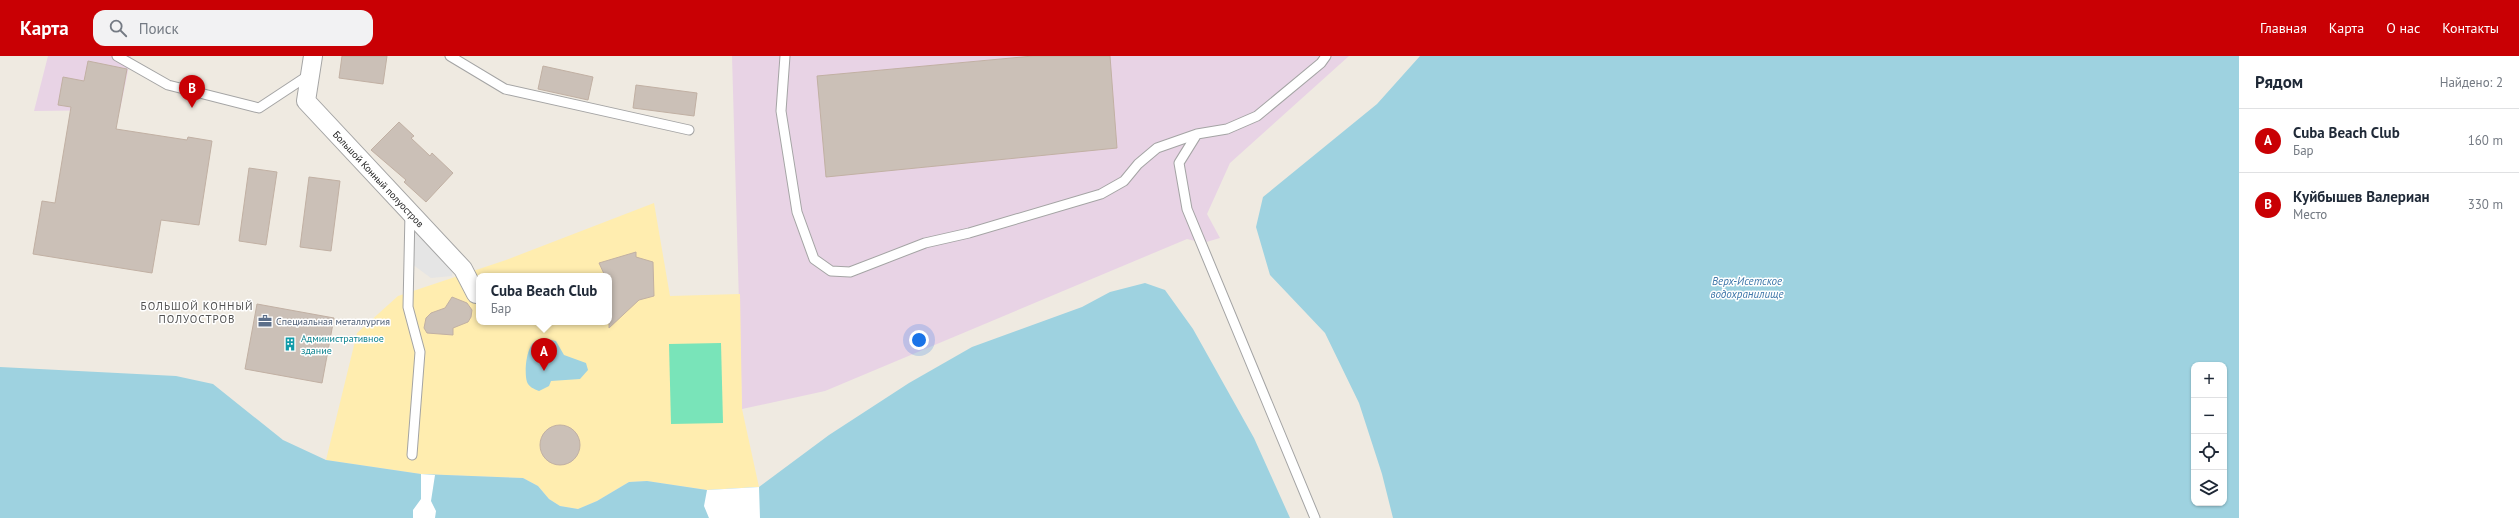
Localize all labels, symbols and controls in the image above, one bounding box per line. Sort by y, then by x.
search box [93,10,373,46]
text: Карта [20,16,69,40]
icon: search [107,17,129,39]
text: Поиск [139,19,179,38]
text: Главная [2260,19,2307,37]
text: Карта [2329,19,2364,37]
text: О нас [2386,19,2420,37]
text: Контакты [2442,19,2499,37]
text: Рядом [2255,71,2303,93]
text: Найдено: 2 [2440,74,2503,91]
pin: B [179,75,205,108]
text: Cuba Beach Club [2293,123,2400,142]
street label: Большой Конный полуостров [330,128,427,230]
text: A [2264,132,2272,149]
text: 160 m [2468,132,2503,149]
text: Бар [2293,142,2314,159]
text: Куйбышев Валериан [2293,187,2430,206]
text: B [2264,196,2272,213]
text: 330 m [2468,196,2503,213]
text: Место [2293,206,2327,223]
popup [476,273,612,325]
water label: Верх-Исетское водохранилище [1710,274,1784,301]
text: Cuba Beach Club [491,281,597,300]
district label: БОЛЬШОЙ КОННЫЙ ПОЛУОСТРОВ [141,299,253,326]
text: Бар [491,300,511,317]
office icon: Специальная металлургия [257,313,273,329]
place label: Специальная металлургия [276,315,390,328]
your location [909,330,929,350]
place label: Административное здание [301,332,384,357]
building icon: Административное здание [282,336,298,352]
pin: A [531,338,557,371]
map controls [2191,362,2227,506]
button: + [2191,362,2227,398]
button: − [2191,398,2227,434]
button: locate [2191,434,2227,470]
button: layers [2191,470,2227,506]

